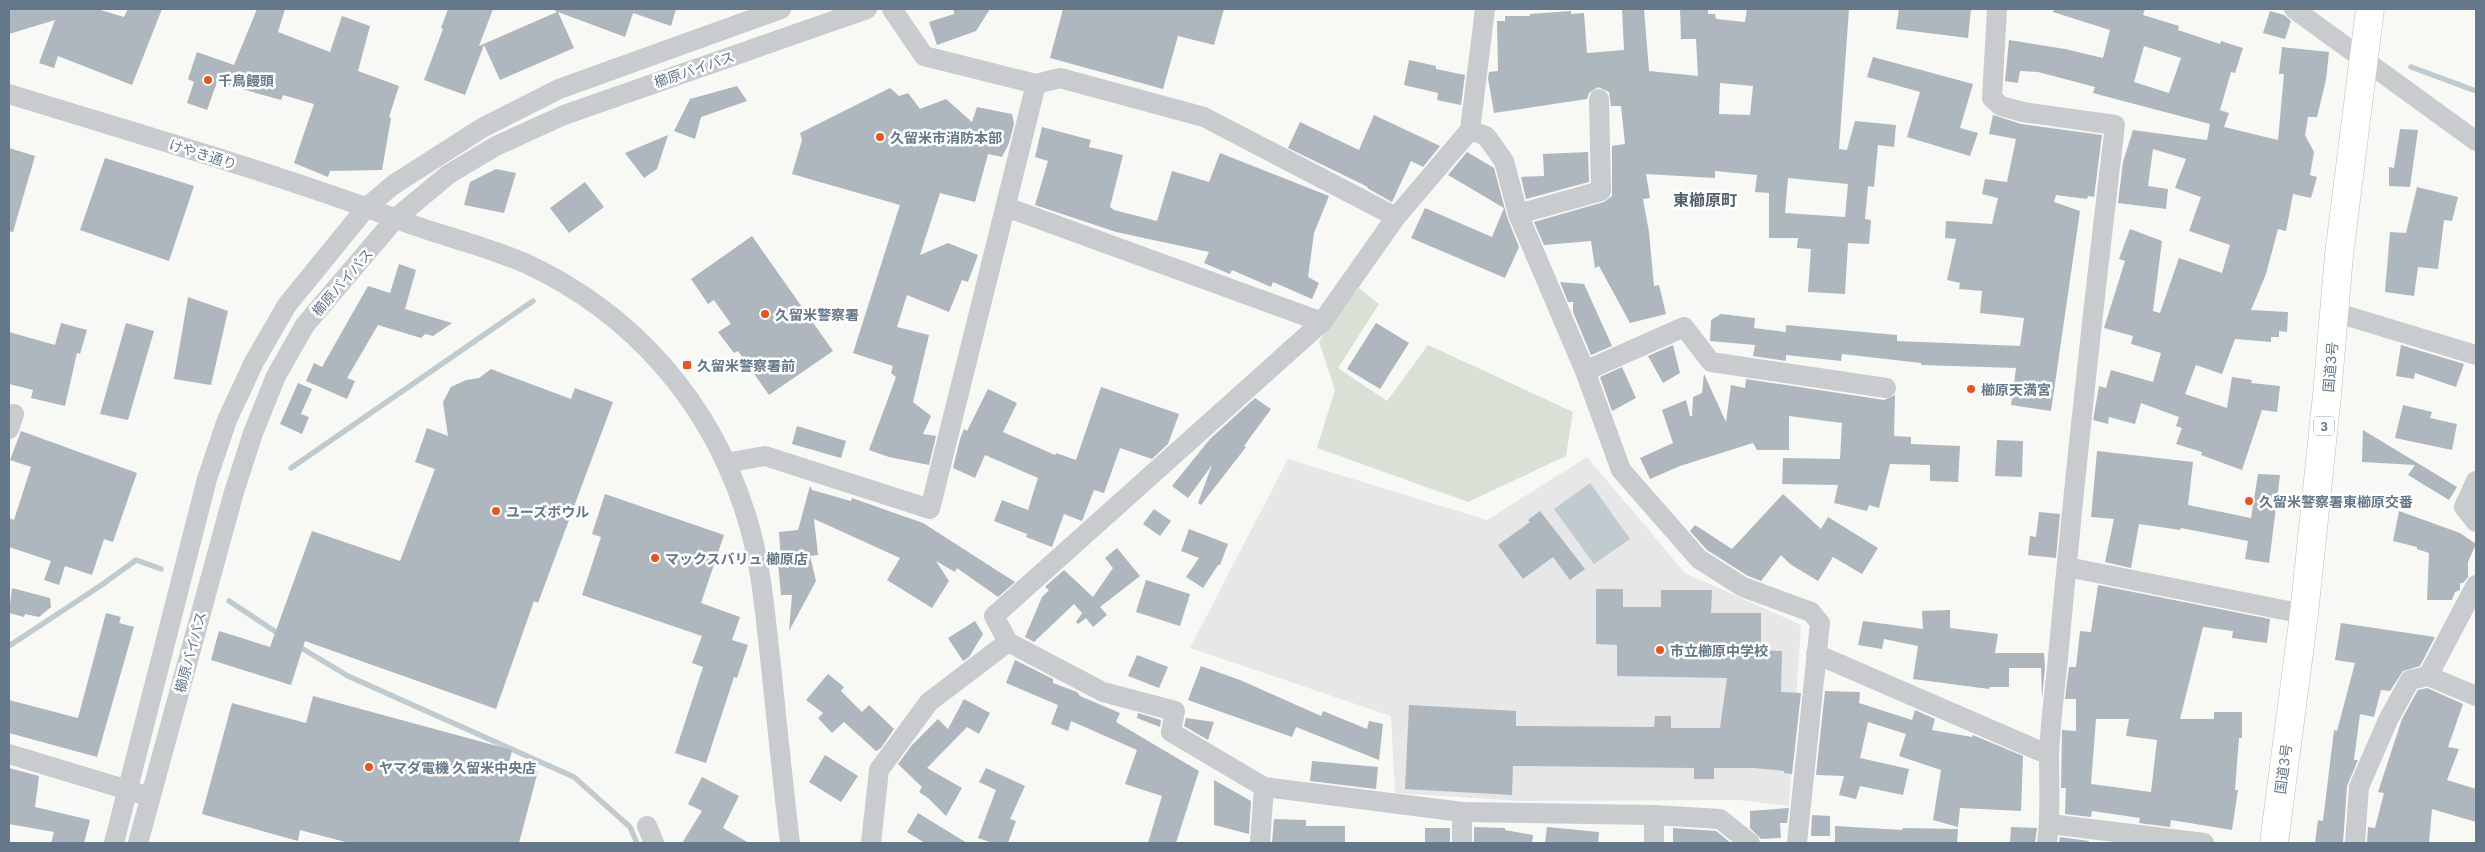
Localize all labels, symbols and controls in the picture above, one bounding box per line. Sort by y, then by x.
street label: 櫛原バイパス [652,47,736,91]
place label: 千鳥饅頭 [218,72,274,89]
marker: 千鳥饅頭 [202,74,214,86]
place label: 久留米市消防本部 [890,129,1002,146]
marker: 久留米市消防本部 [874,131,886,143]
street label: けやき通り [167,136,239,172]
district label: 東櫛原町 [1673,190,1737,210]
street label: 櫛原バイパス [308,245,376,319]
place label: 久留米警察署 [775,306,859,323]
marker: 久留米警察署 [759,308,771,320]
street label: 国道3号 [2319,341,2341,393]
place label: 久留米警察署前 [697,357,795,374]
marker: 久留米警察署前 [681,359,693,371]
place label: 櫛原天満宮 [1981,381,2051,398]
marker: 櫛原天満宮 [1965,383,1977,395]
road number: 3 [2314,416,2334,436]
place label: 久留米警察署東櫛原交番 [2259,493,2413,510]
marker: 久留米警察署東櫛原交番 [2243,495,2255,507]
place label: ユーズボウル [506,503,589,520]
marker: ユーズボウル [490,505,502,517]
place label: マックスバリュ 櫛原店 [665,550,808,567]
marker: マックスバリュ 櫛原店 [649,552,661,564]
street label: 櫛原バイパス [171,609,209,695]
place label: 市立櫛原中学校 [1670,642,1768,659]
marker: 市立櫛原中学校 [1654,644,1666,656]
street label: 国道3号 [2271,743,2295,795]
place label: ヤマダ電機 久留米中央店 [379,759,536,776]
marker: ヤマダ電機 久留米中央店 [363,761,375,773]

